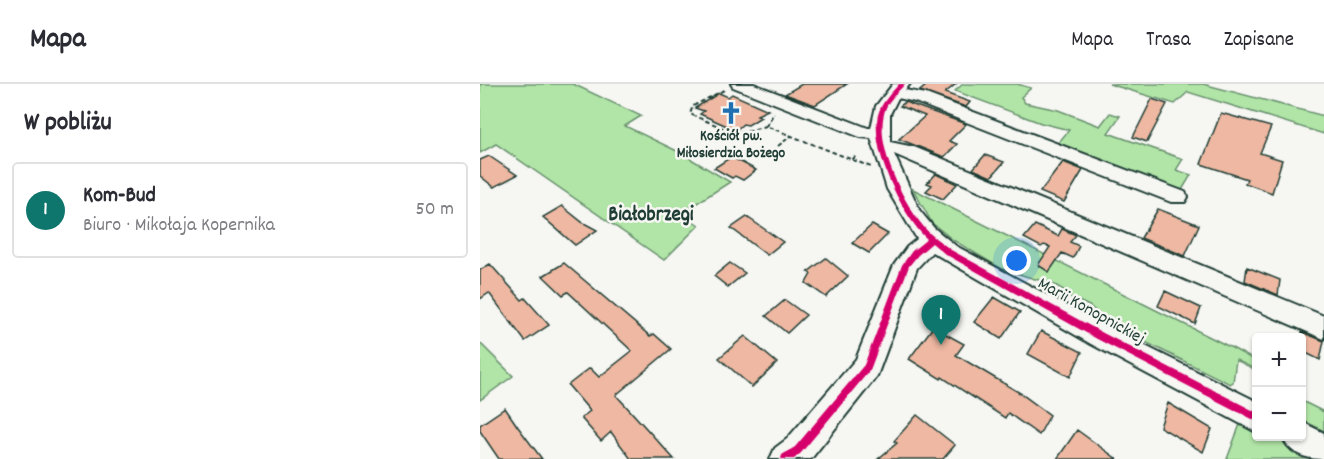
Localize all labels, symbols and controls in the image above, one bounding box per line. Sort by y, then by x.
text: Mapa [30,21,86,61]
text: Mapa [1071,26,1113,56]
text: Trasa [1146,26,1191,56]
text: Zapisane [1224,26,1294,56]
church icon: Kościół pw. Miłosierdzia Bożego [718,100,744,126]
text: W pobliżu [24,105,112,142]
place label: Kościół pw. Miłosierdzia Bożego [677,126,786,165]
text: Kom-Bud [83,181,156,212]
text: 1 [43,196,48,224]
text: 50 m [416,196,454,224]
district label: Białobrzegi [608,201,694,231]
text: Biuro · Mikołaja Kopernika [83,212,275,240]
your location [1002,246,1031,275]
street label: Marii Konopnickiej [1033,272,1149,352]
pin: 1 [922,296,960,345]
map controls [1252,333,1306,441]
button: + [1252,333,1306,387]
button: − [1252,387,1306,441]

